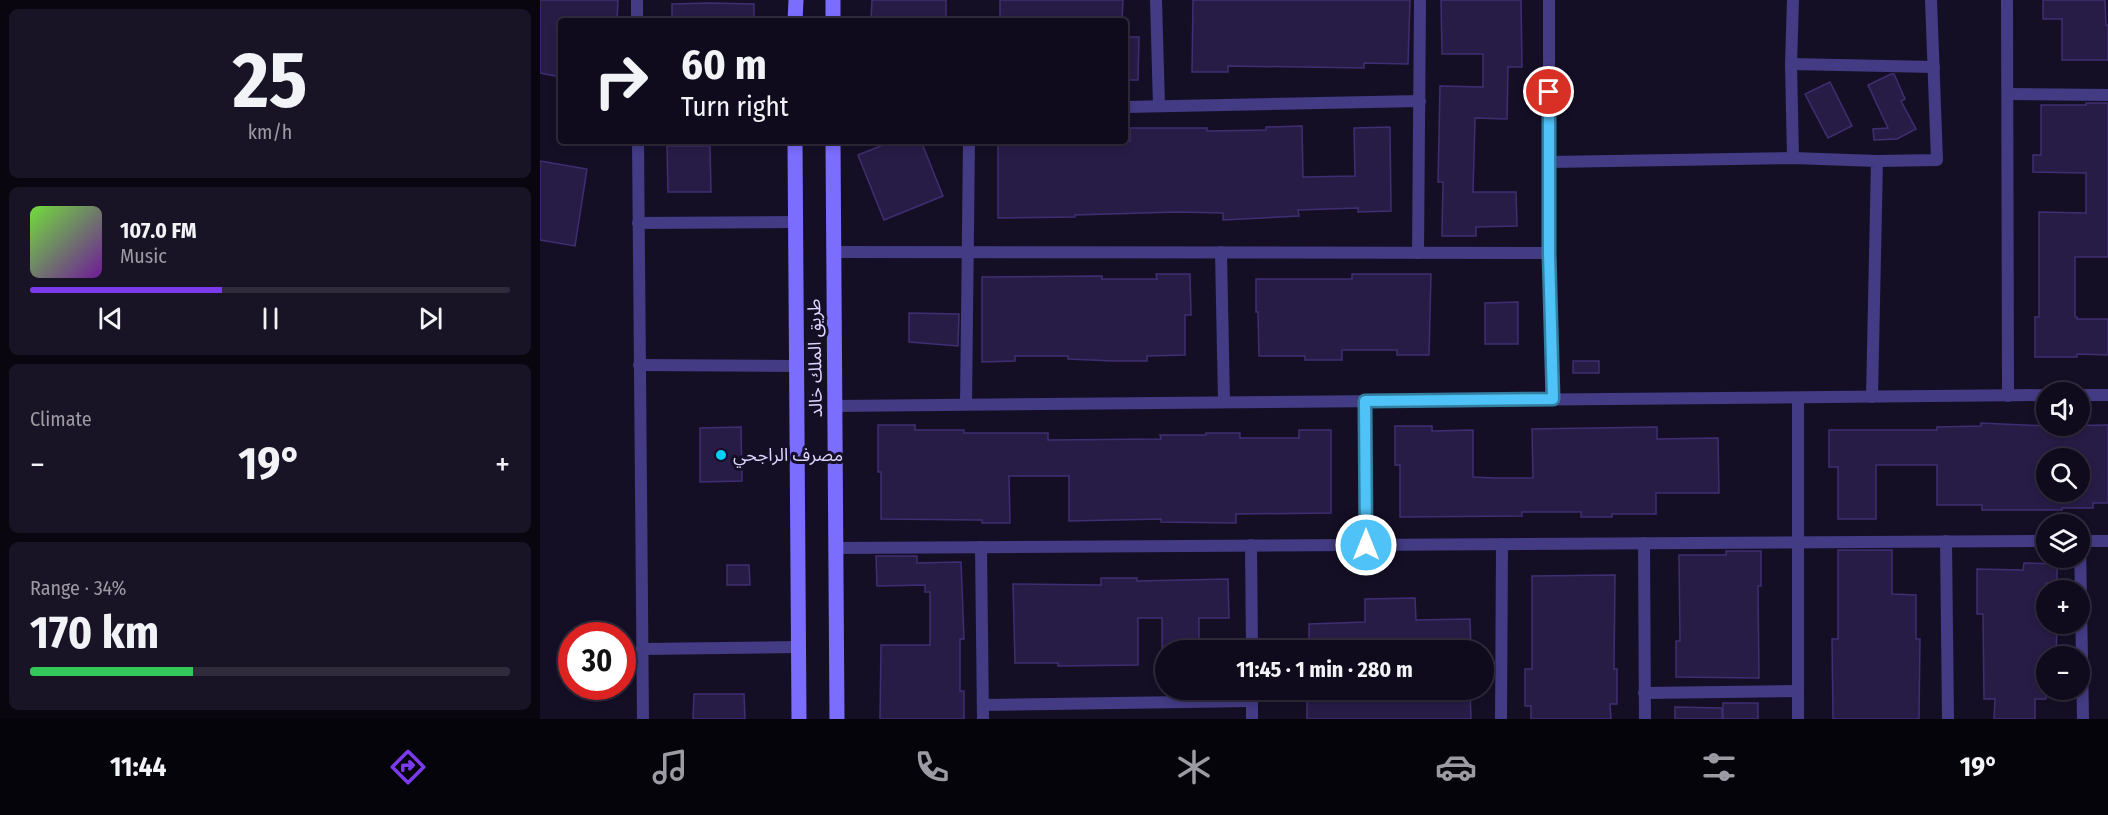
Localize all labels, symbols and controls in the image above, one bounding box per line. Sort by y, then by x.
text: 25 [233,34,307,128]
text: 60 m [681,40,767,90]
icon: right [582,42,660,120]
pin [1523,66,1574,117]
icon: arrive [1532,75,1565,108]
text: Turn right [681,91,789,123]
text: km/h [248,120,292,144]
text: 107.0 FM [120,217,197,244]
text: Music [120,244,167,268]
street label: طريق الملك خالد [803,299,827,417]
icon: previous [94,302,127,335]
icon: pause [254,302,287,335]
icon: next [414,302,447,335]
map controls [2036,382,2090,700]
button: sound [2036,382,2090,436]
text: Climate [30,407,92,431]
text: 19° [238,437,302,491]
place label: مصرف الراجحي [733,444,843,468]
text: − [30,445,45,485]
text: + [495,445,510,485]
marker: مصرف الراجحي [714,448,728,462]
button: search [2036,448,2090,502]
position arrow [1334,513,1398,577]
button: layers [2036,514,2090,568]
text: Range · 34% [30,576,126,600]
button: + [2036,580,2090,634]
text: 170 km [30,606,159,660]
speed limit sign: 30 [558,622,636,700]
button: − [2036,646,2090,700]
text: 11:45 · 1 min · 280 m [1236,656,1413,683]
icon: directions [387,746,429,788]
icon: music [649,746,691,788]
icon: phone [911,746,953,788]
icon: climate [1173,746,1215,788]
icon: car [1435,746,1477,788]
icon: filters [1698,746,1740,788]
text: 11:44 [110,751,166,783]
text: 19° [1960,751,1998,783]

